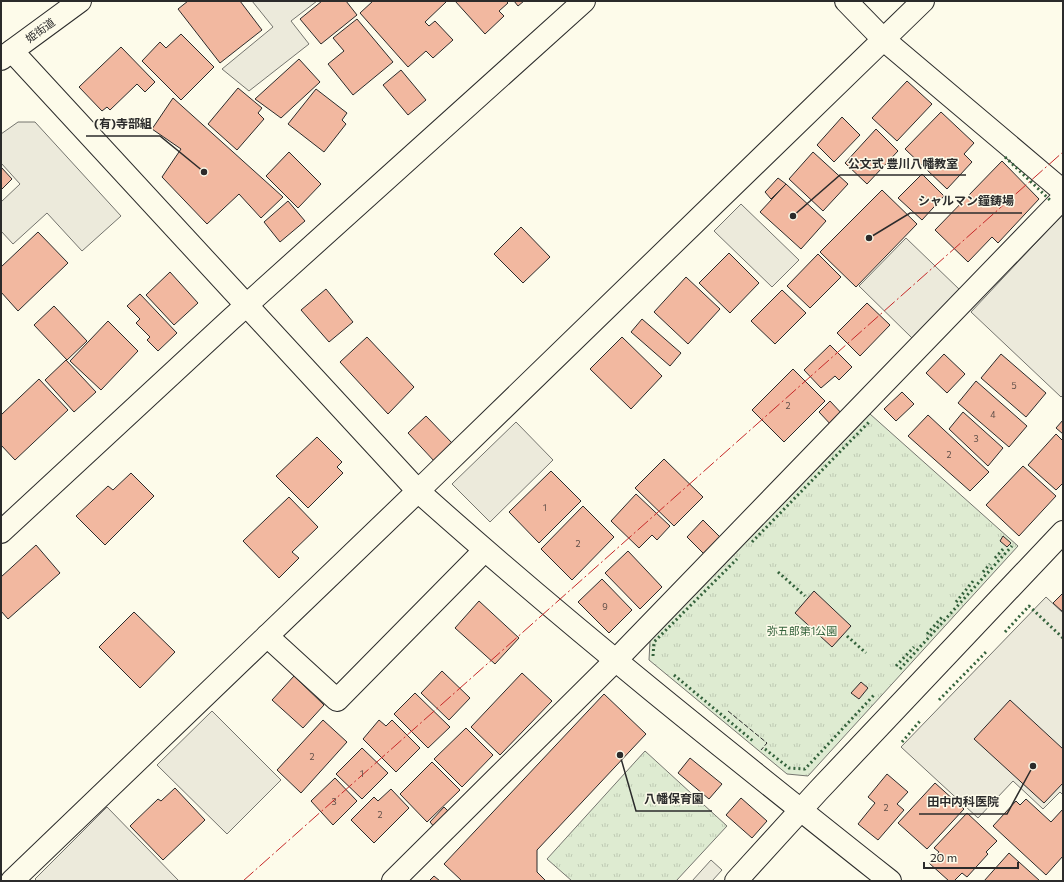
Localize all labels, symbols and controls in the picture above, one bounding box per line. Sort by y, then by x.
street label: 姫街道 [23,15,57,45]
callout: (有)寺部組 [86,112,160,136]
text: (有)寺部組 [94,116,152,130]
callout: 公文式 豊川八幡教室 [840,151,966,175]
text: 公文式 豊川八幡教室 [848,156,958,170]
callout: シャルマン鐘鋳場 [910,189,1022,213]
text: シャルマン鐘鋳場 [918,193,1014,207]
house number: 5 [1011,380,1017,391]
house number: 2 [786,400,791,411]
house number: 4 [990,409,996,420]
house number: 3 [973,433,979,444]
house number: 2 [947,449,952,460]
house number: 1 [543,502,547,513]
house number: 2 [576,538,581,549]
house number: 9 [602,601,608,612]
park label: 弥五郎第1公園 [767,624,837,637]
house number: 2 [310,751,315,762]
house number: 1 [360,768,364,779]
callout: 八幡保育園 [636,787,712,811]
callout: 田中内科医院 [919,790,1007,814]
text: 八幡保育園 [644,791,704,805]
text: 田中内科医院 [927,794,999,808]
house number: 3 [331,796,337,807]
house number: 2 [884,802,889,813]
house number: 2 [378,809,383,820]
scale bar [924,844,1018,870]
text: 20 m [930,850,957,864]

